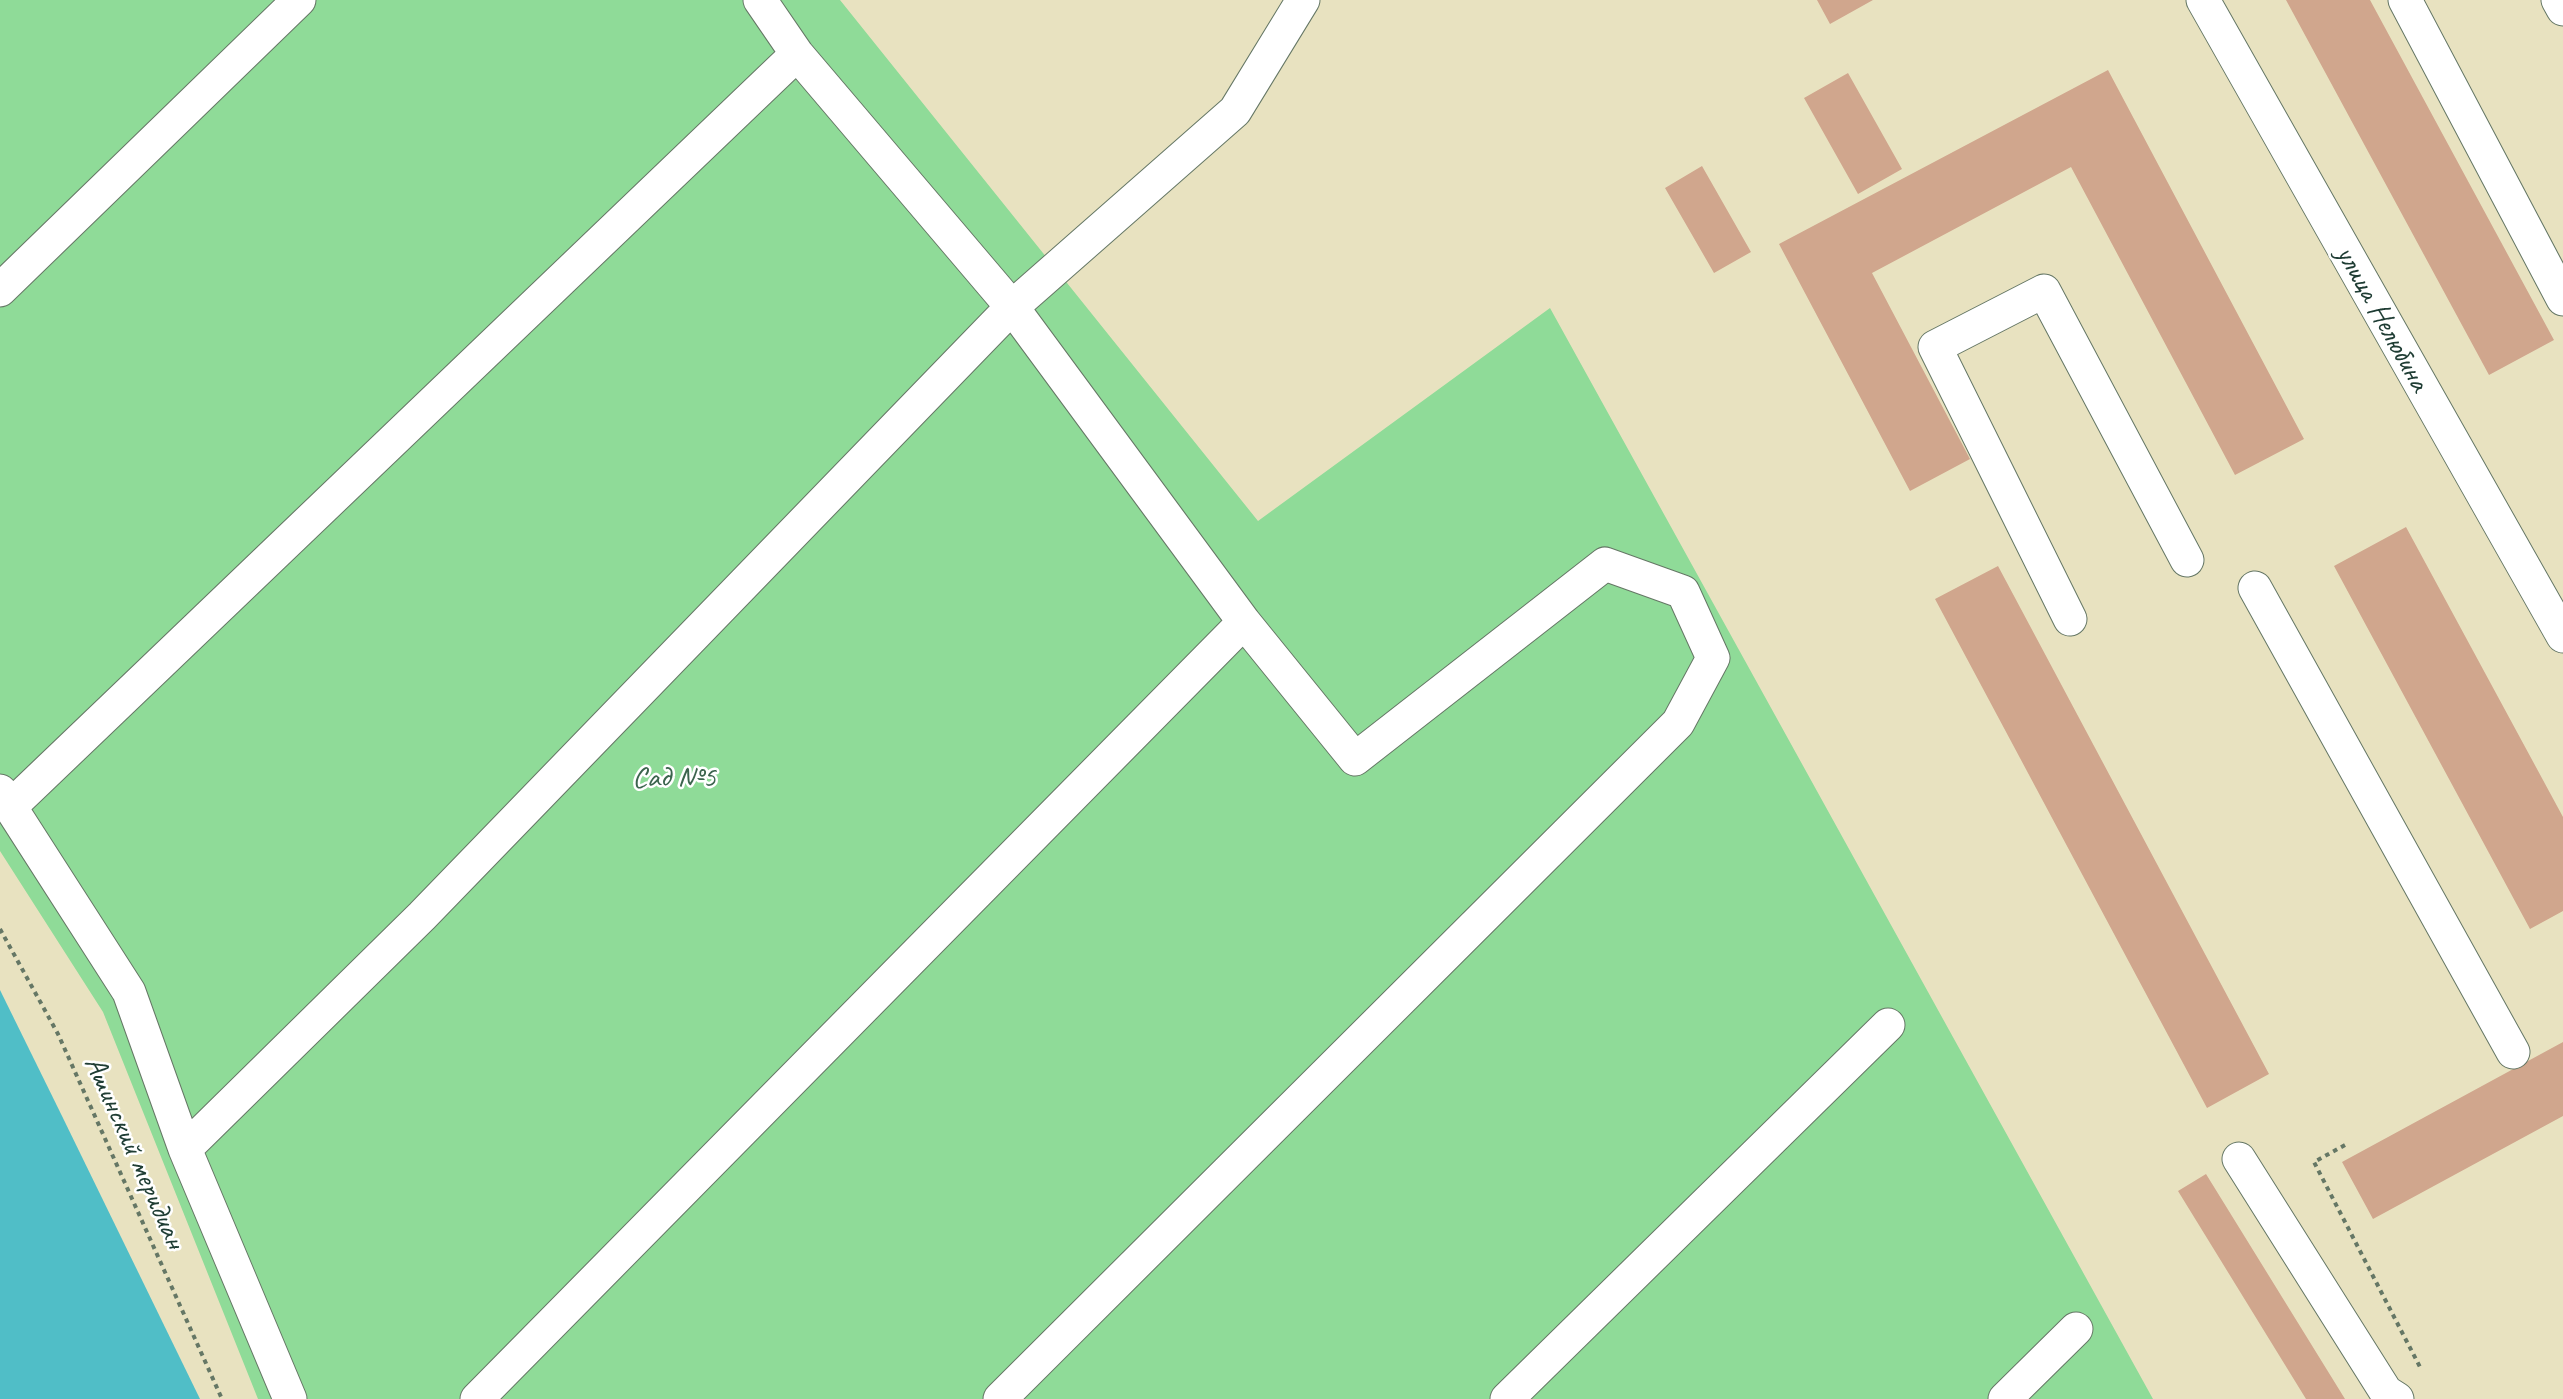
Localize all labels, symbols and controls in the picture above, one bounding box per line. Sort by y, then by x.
street label: улица Нелюбина [2327,240,2437,398]
park label: Сад №5 [632,760,716,796]
street label: Ашинский меридиан [75,1051,193,1255]

